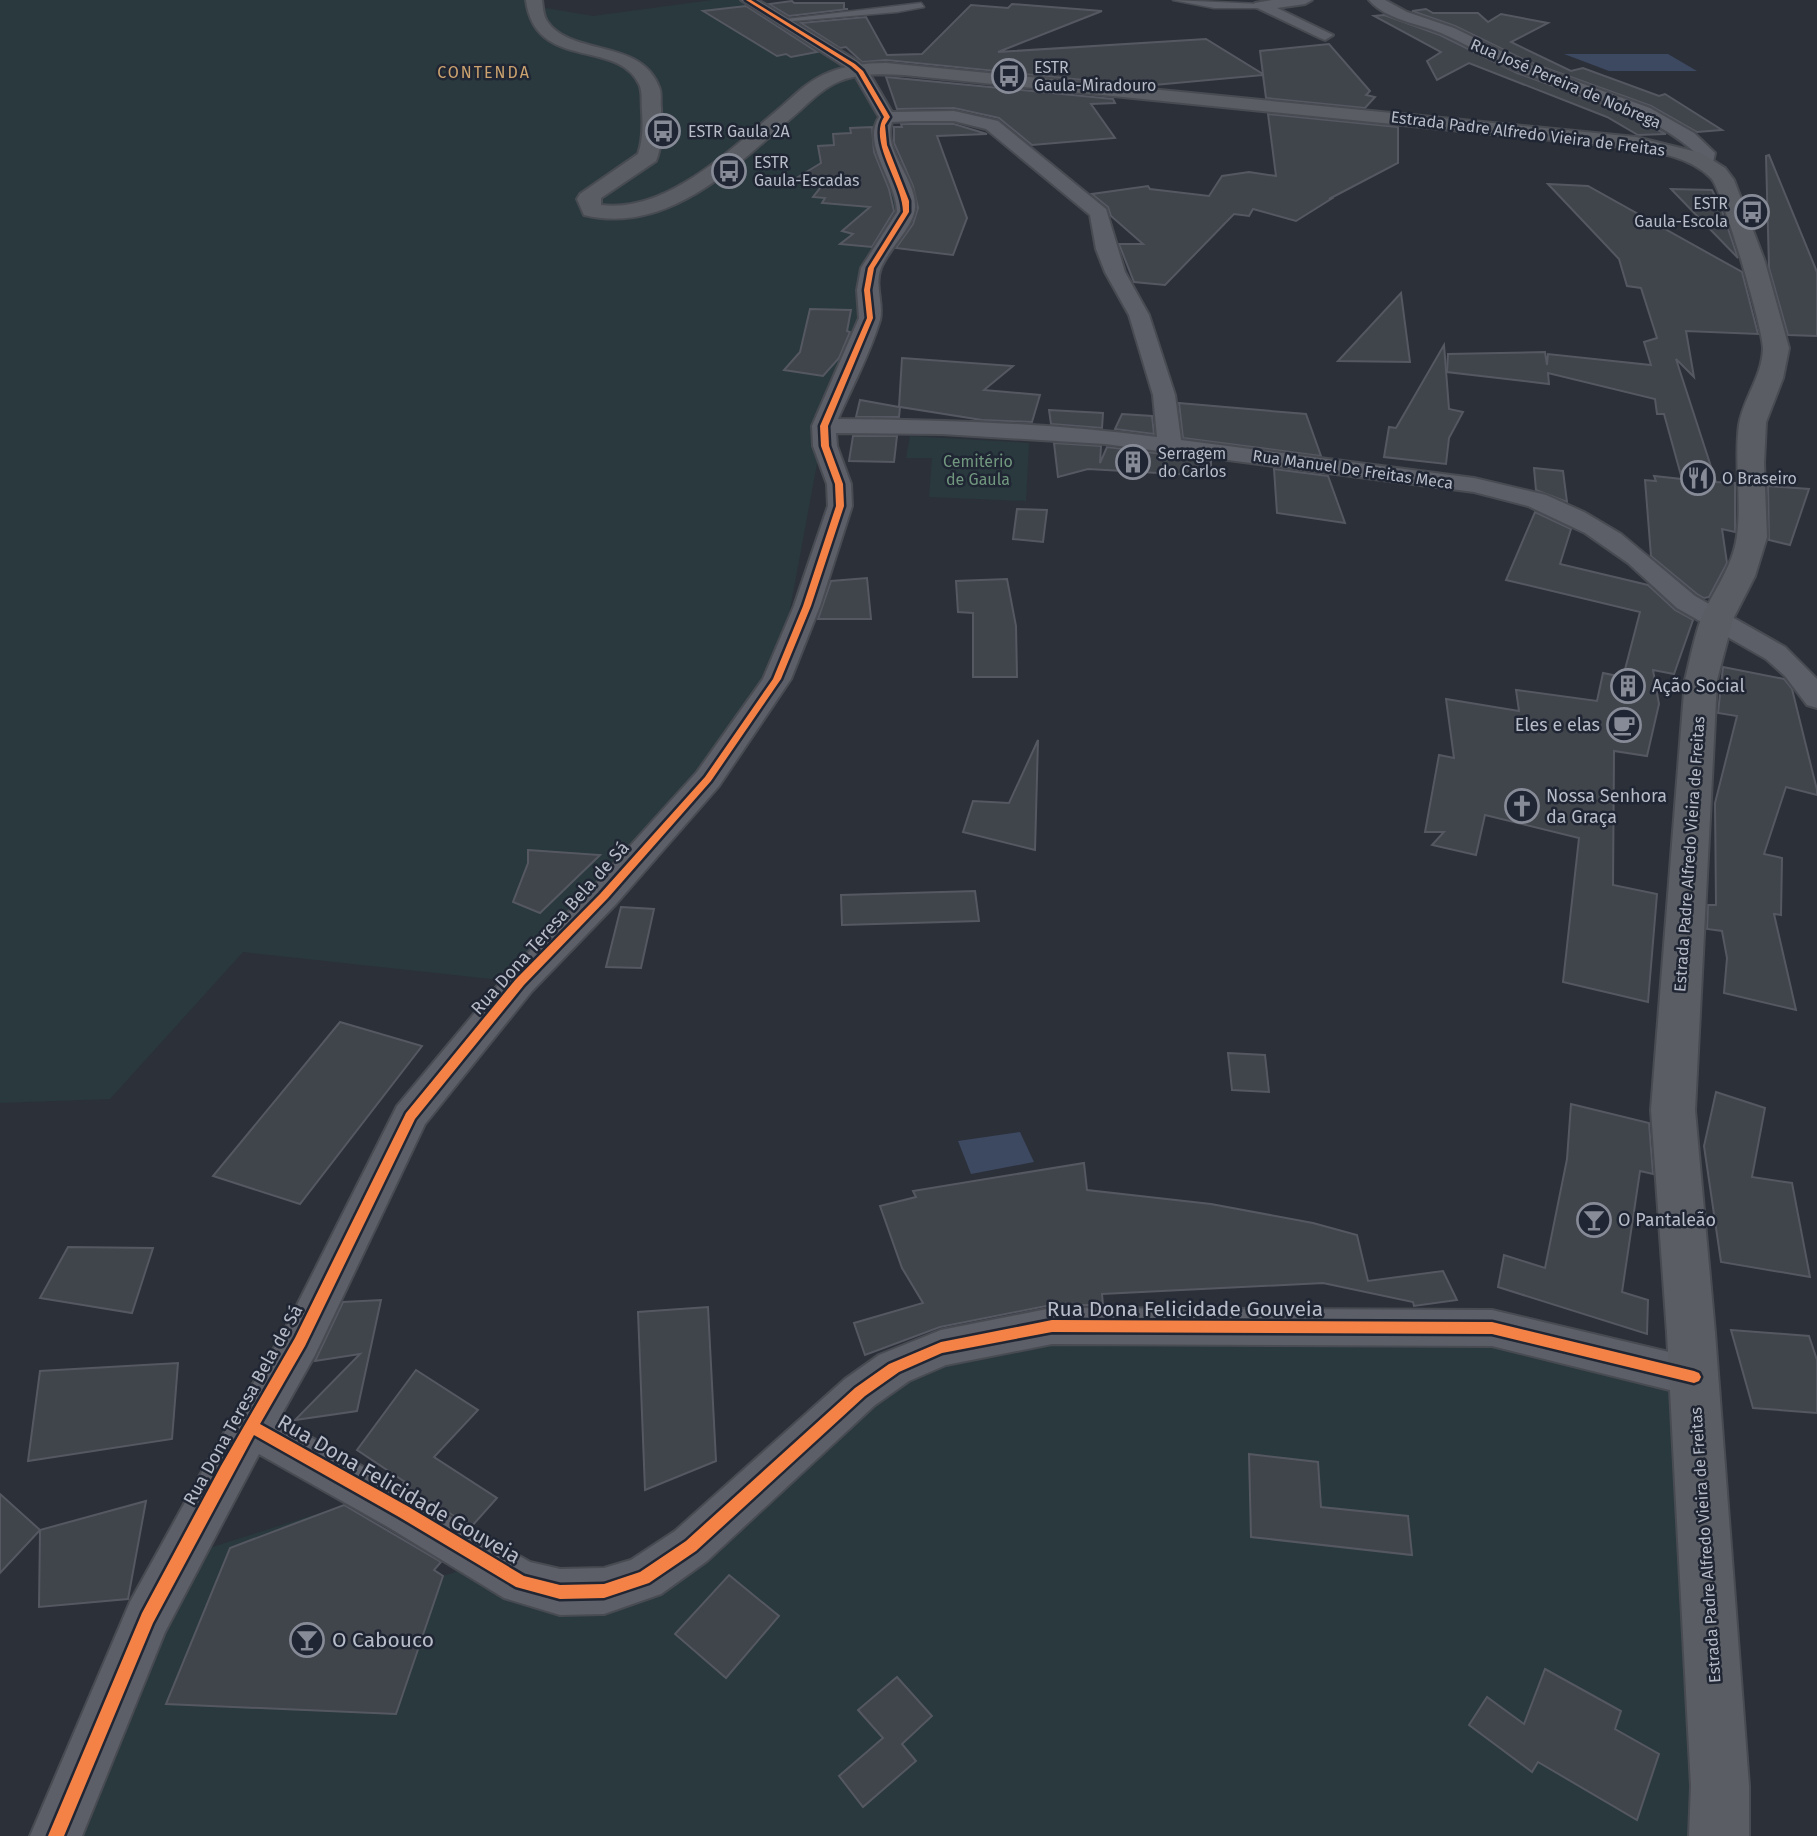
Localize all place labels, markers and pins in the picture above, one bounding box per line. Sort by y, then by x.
bus stop icon: ESTR Gaula-Miradouro [990,57,1028,95]
place label: ESTR Gaula-Miradouro [1034,58,1156,95]
bus stop icon: ESTR Gaula 2A [644,112,682,150]
place label: ESTR Gaula 2A [688,122,791,141]
bus stop icon: ESTR Gaula-Escadas [710,152,748,190]
place label: ESTR Gaula-Escadas [754,153,859,190]
bus stop icon: ESTR Gaula-Escola [1733,193,1771,231]
place label: ESTR Gaula-Escola [1634,194,1728,231]
building icon: Serragem do Carlos [1114,443,1152,481]
place label: Serragem do Carlos [1158,444,1226,481]
restaurant icon: O Braseiro [1679,459,1717,497]
place label: O Braseiro [1722,469,1797,488]
building icon: Ação Social [1609,667,1647,705]
place label: Ação Social [1652,675,1745,697]
cafe icon: Eles e elas [1605,706,1643,744]
place label: Eles e elas [1515,714,1600,736]
place label: Nossa Senhora da Graça [1546,785,1667,828]
church icon: Nossa Senhora da Graça [1503,787,1541,825]
bar icon: O Pantaleão [1575,1201,1613,1239]
place label: O Pantaleão [1618,1209,1716,1231]
bar icon: O Cabouco [288,1621,326,1659]
place label: O Cabouco [332,1627,434,1653]

